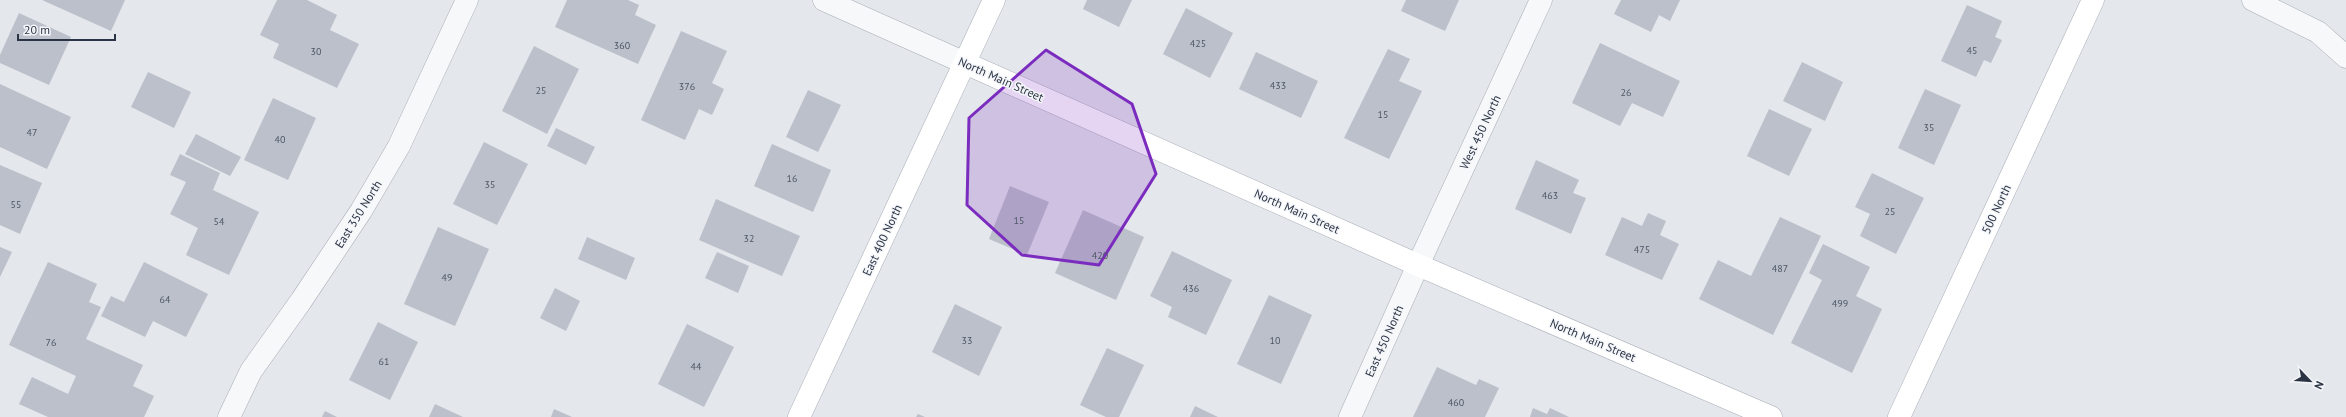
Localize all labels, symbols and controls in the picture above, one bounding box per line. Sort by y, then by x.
scale bar [18,16,115,42]
text: 20 m [24,22,50,37]
house number: 425 [1190,37,1206,50]
house number: 360 [614,39,631,52]
house number: 45 [1967,44,1977,57]
house number: 30 [311,45,322,58]
street label: North Main Street [956,53,1046,105]
house number: 433 [1270,79,1286,92]
house number: 376 [679,80,695,93]
house number: 25 [536,84,546,97]
house number: 26 [1621,86,1631,99]
street label: West 450 North [1456,92,1504,172]
house number: 15 [1378,108,1388,121]
house number: 35 [1924,121,1934,134]
house number: 47 [27,126,37,139]
house number: 40 [275,133,286,146]
house number: 16 [787,172,797,185]
street label: East 350 North [331,177,385,251]
house number: 35 [485,178,495,191]
street label: 500 North [1978,182,2014,236]
street label: North Main Street [1252,185,1342,237]
house number: 463 [1542,189,1558,202]
house number: 55 [11,198,21,211]
street label: East 400 North [859,202,905,278]
house number: 25 [1885,205,1895,218]
house number: 15 [1014,214,1024,227]
house number: 54 [214,215,225,228]
house number: 32 [744,232,754,245]
house number: 475 [1634,243,1650,256]
house number: 420 [1092,249,1109,262]
house number: 487 [1772,262,1788,275]
house number: 49 [442,271,452,284]
house number: 436 [1183,282,1199,295]
house number: 64 [160,293,171,306]
house number: 499 [1832,297,1848,310]
street label: East 450 North [1361,303,1407,379]
street label: North Main Street [1548,315,1638,365]
house number: 33 [962,334,972,347]
house number: 10 [1270,334,1281,347]
house number: 76 [46,336,56,349]
house number: 61 [379,355,389,368]
house number: 44 [691,360,702,373]
north arrow [2290,361,2330,401]
text: N [2311,379,2327,391]
house number: 460 [1448,396,1465,409]

